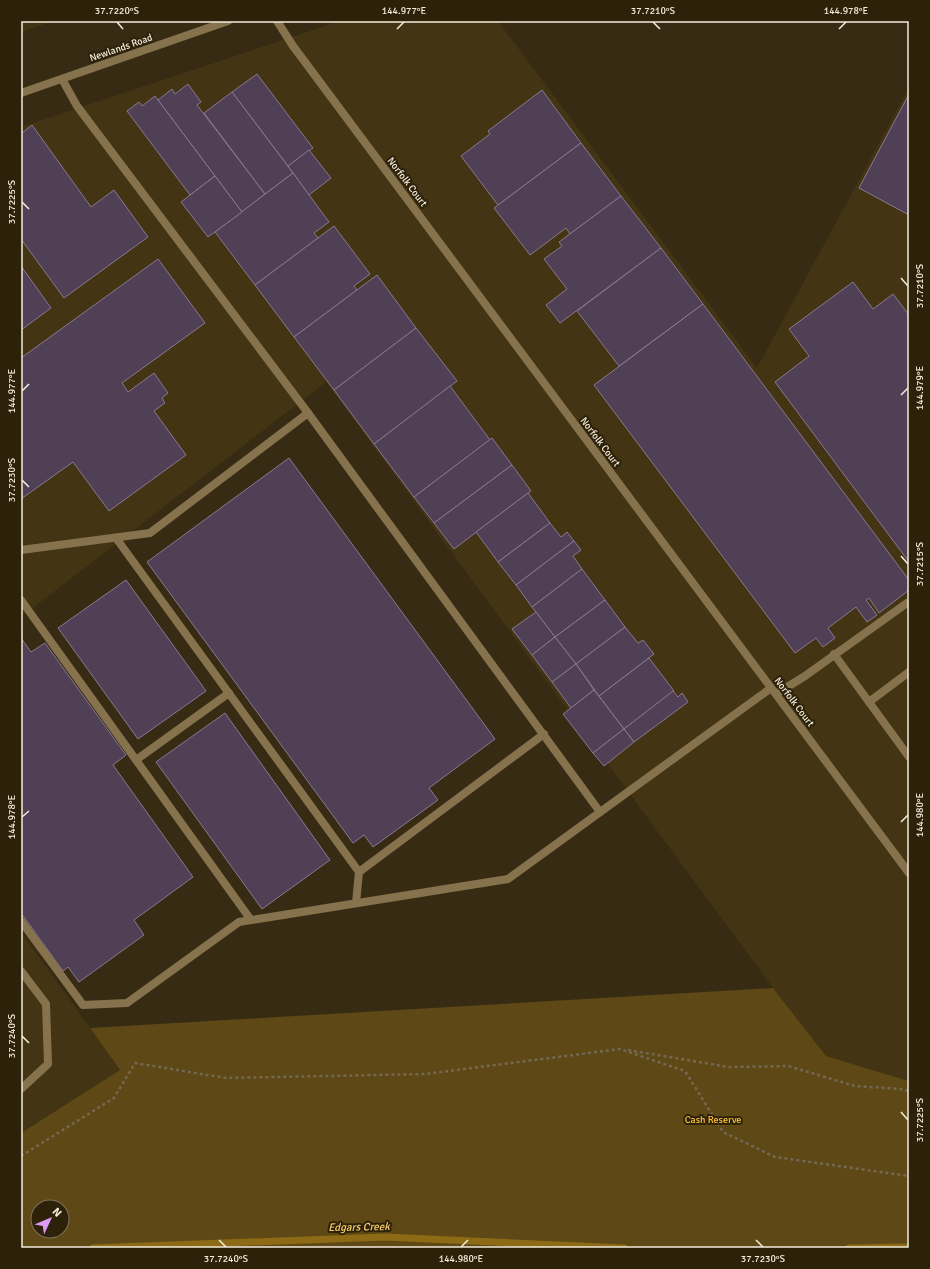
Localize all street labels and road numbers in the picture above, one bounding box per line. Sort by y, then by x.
street label: Newlands Road [88,32,154,64]
street label: Norfolk Court [385,155,430,209]
street label: Norfolk Court [578,415,623,469]
street label: Norfolk Court [772,675,817,729]

